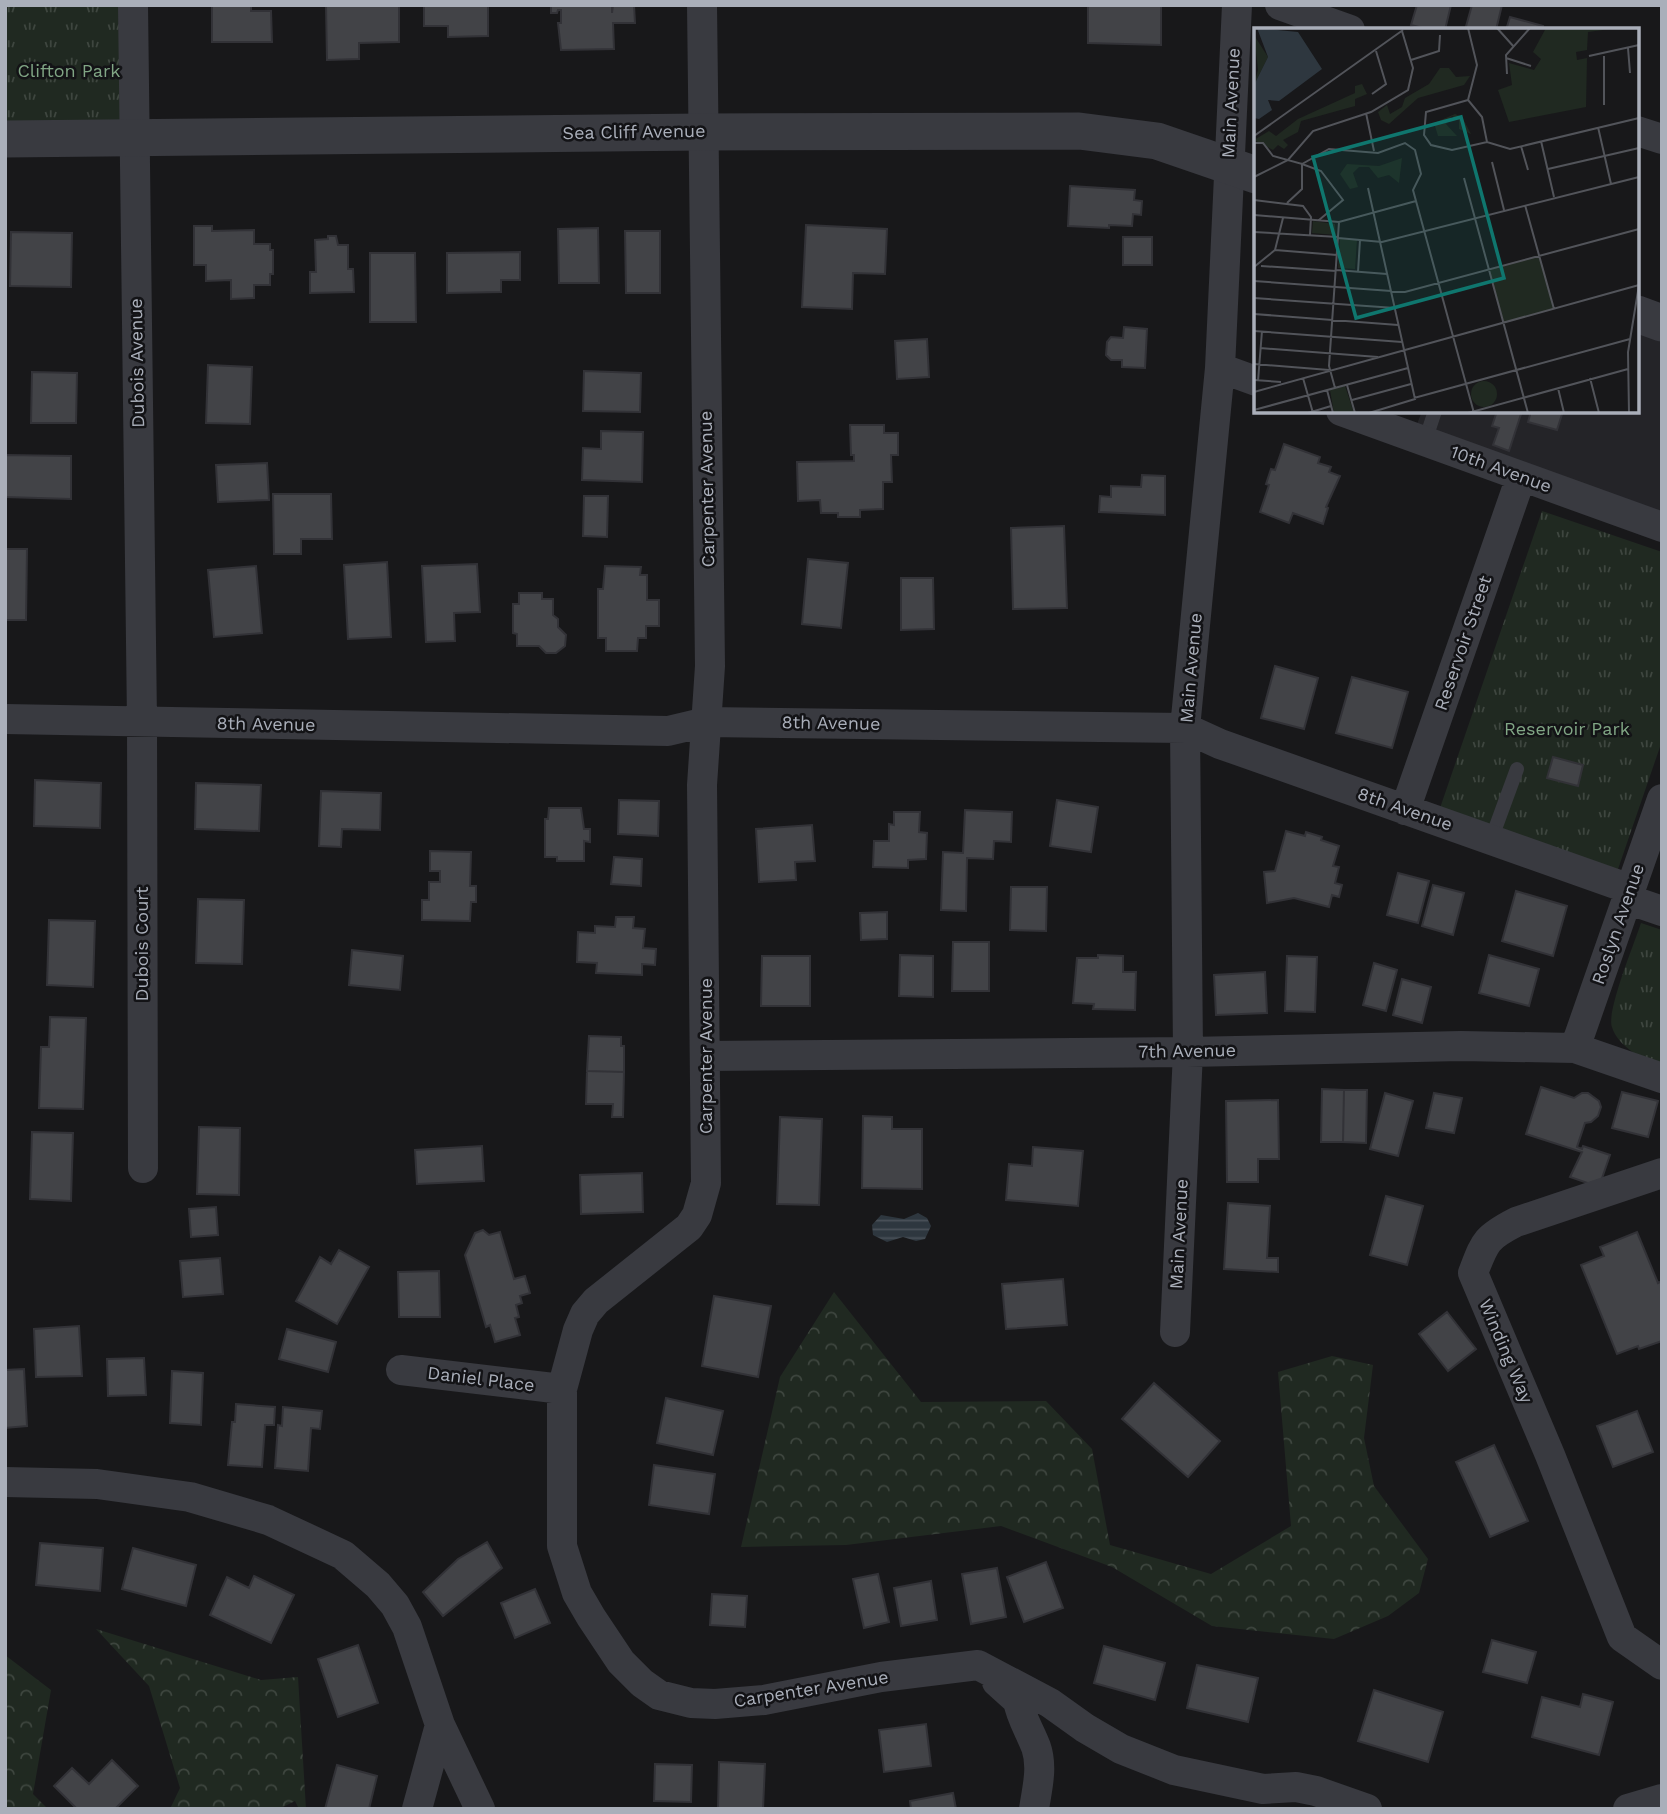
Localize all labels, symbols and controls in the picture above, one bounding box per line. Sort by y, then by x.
inset map [1254,28,1639,413]
street label: Main Avenue [1217,47,1244,159]
park label: Clifton Park [17,60,121,81]
street label: Sea Cliff Avenue [562,120,706,143]
street label: Dubois Avenue [125,298,148,428]
street label: Carpenter Avenue [695,411,718,567]
street label: 10th Avenue [1448,441,1555,497]
street label: Reservoir Street [1430,572,1496,713]
street label: Main Avenue [1175,612,1206,724]
street label: 8th Avenue [781,711,881,734]
street label: 8th Avenue [216,712,316,735]
park label: Reservoir Park [1504,718,1630,739]
street label: 8th Avenue [1355,783,1455,835]
street label: Roslyn Avenue [1587,861,1648,987]
street label: Dubois Court [131,886,152,1002]
street label: Carpenter Avenue [695,978,716,1134]
street label: 7th Avenue [1138,1039,1236,1062]
street label: Main Avenue [1165,1178,1192,1290]
street label: Winding Way [1475,1295,1538,1407]
street label: Daniel Place [426,1362,536,1395]
street label: Carpenter Avenue [732,1666,890,1711]

